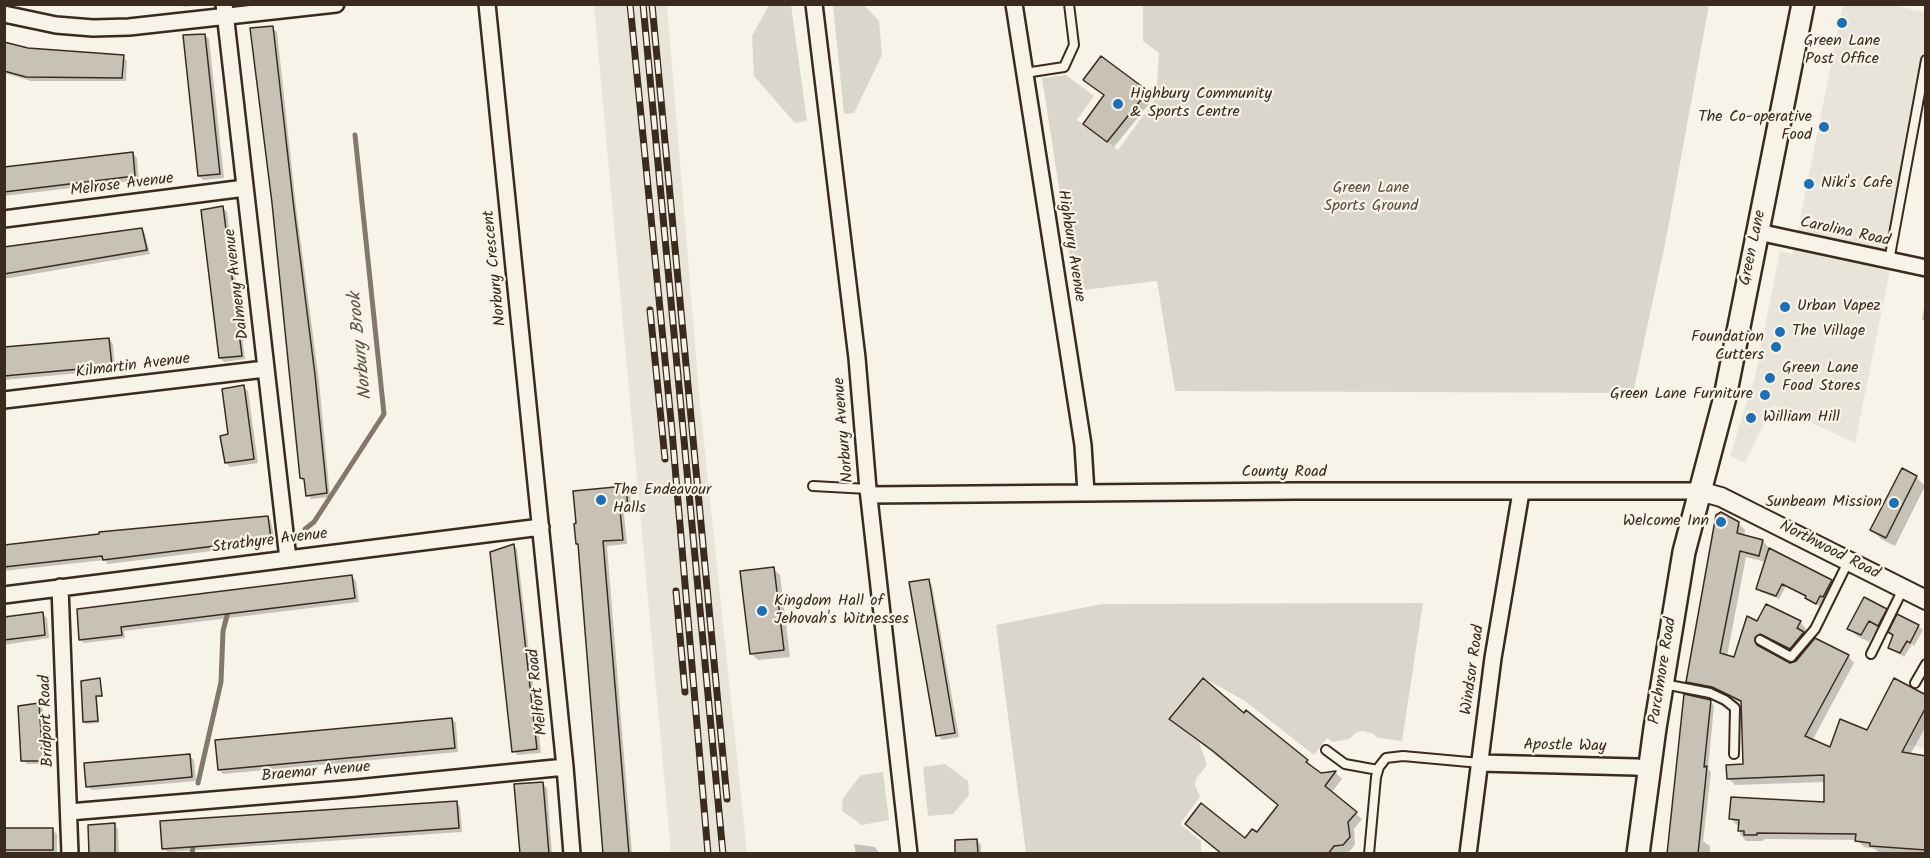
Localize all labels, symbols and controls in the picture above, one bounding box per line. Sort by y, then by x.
marker: Green Lane Post Office [1835,16,1849,30]
place label: Green Lane Post Office [1804,32,1880,70]
place label: Highbury Community & Sports Centre [1130,85,1272,123]
marker: Highbury Community & Sports Centre [1111,97,1125,111]
place label: The Co-operative Food [1698,108,1812,146]
marker: The Co-operative Food [1817,120,1831,134]
street label: Melrose Avenue [69,170,175,202]
place label: Niki's Cafe [1821,174,1893,194]
marker: Niki's Cafe [1802,177,1816,191]
park label: Green Lane Sports Ground [1324,179,1418,217]
street label: Highbury Avenue [1052,189,1088,303]
street label: Norbury Crescent [480,209,512,327]
street label: Green Lane [1737,209,1771,287]
street label: Carolina Road [1798,214,1892,252]
street label: Dalmeny Avenue [222,228,254,340]
water label: Norbury Brook [346,291,378,401]
place label: Urban Vapez [1797,297,1881,317]
marker: Urban Vapez [1778,300,1792,314]
place label: The Village [1792,322,1865,342]
marker: The Village [1773,325,1787,339]
place label: Foundation Cutters [1691,328,1764,366]
marker: Foundation Cutters [1769,340,1783,354]
street label: Kilmartin Avenue [75,350,191,384]
place label: Green Lane Food Stores [1782,359,1861,397]
marker: Green Lane Food Stores [1763,371,1777,385]
street label: Norbury Avenue [831,376,859,484]
place label: Green Lane Furniture [1610,385,1753,405]
marker: Green Lane Furniture [1758,388,1772,402]
place label: William Hill [1763,408,1840,428]
marker: William Hill [1744,411,1758,425]
street label: County Road [1241,463,1327,483]
place label: The Endeavour Halls [613,481,711,519]
marker: The Endeavour Halls [594,493,608,507]
place label: Sunbeam Mission [1765,493,1882,513]
marker: Sunbeam Mission [1887,496,1901,510]
place label: Welcome Inn [1623,512,1709,532]
marker: Welcome Inn [1714,515,1728,529]
street label: Northwood Road [1776,518,1882,584]
street label: Strathyre Avenue [211,525,329,559]
place label: Kingdom Hall of Jehovah's Witnesses [774,592,909,630]
marker: Kingdom Hall of Jehovah's Witnesses [755,604,769,618]
street label: Parchmore Road [1646,616,1682,726]
street label: Windsor Road [1458,624,1490,716]
street label: Melfort Road [525,648,553,736]
street label: Bridport Road [37,675,59,767]
street label: Apostle Way [1523,737,1607,757]
street label: Braemar Avenue [261,759,371,787]

